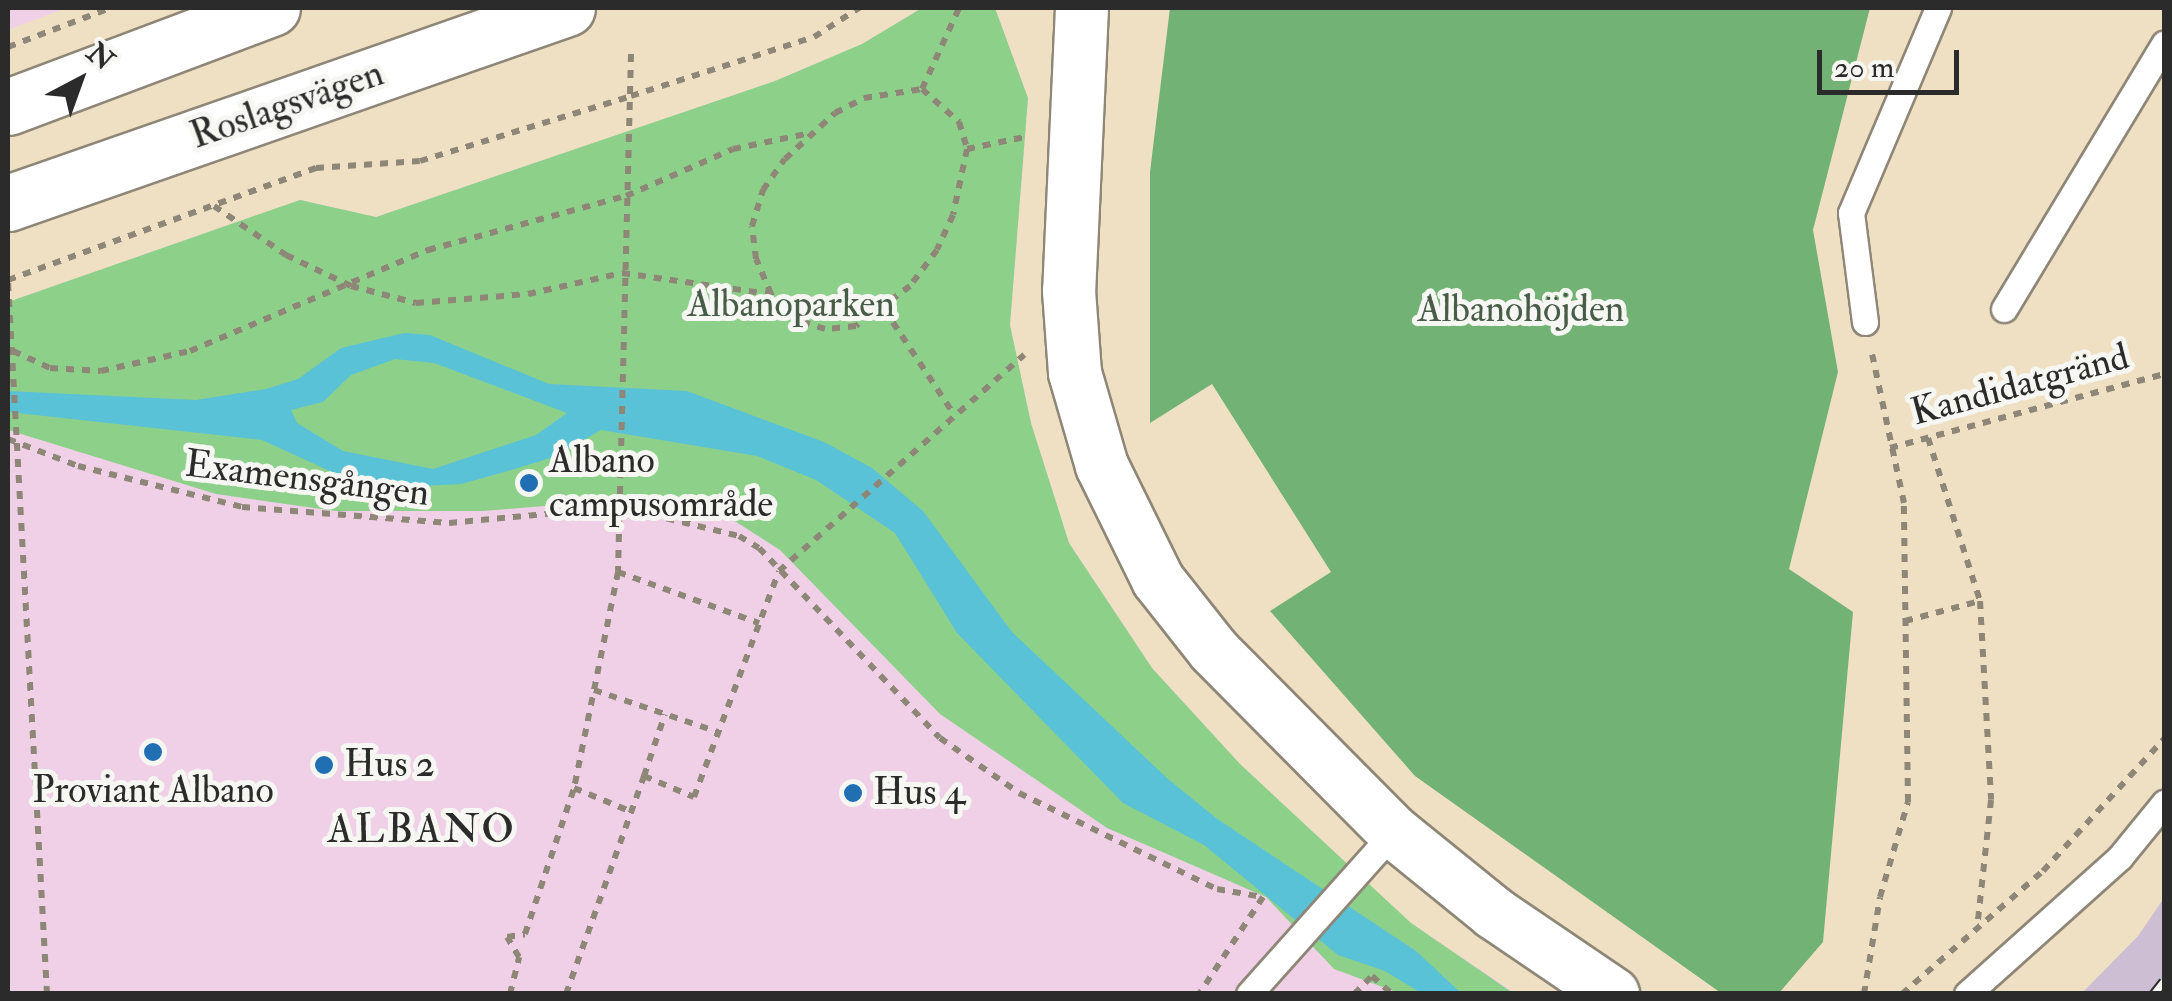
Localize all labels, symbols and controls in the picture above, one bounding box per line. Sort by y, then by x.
north arrow [30,30,130,130]
scale bar [1822,30,1964,92]
text: N [79,36,121,78]
text: 20 m [1834,49,1894,86]
street label: Roslagsvägen [184,51,390,159]
park label: Albanoparken [687,282,895,328]
park label: Albanohöjden [1418,287,1624,333]
street label: Kandidatgränd [1906,334,2134,436]
place label: Albano campusområde [549,438,773,528]
street label: Examensgången [182,441,432,517]
marker: Albano campusområde [518,472,540,494]
marker: Proviant Albano [142,741,164,763]
place label: Hus 2 [344,742,435,788]
marker: Hus 2 [313,754,335,776]
place label: Proviant Albano [32,768,274,814]
place label: Hus 4 [873,770,965,816]
marker: Hus 4 [842,782,864,804]
district label: ALBANO [328,806,516,854]

